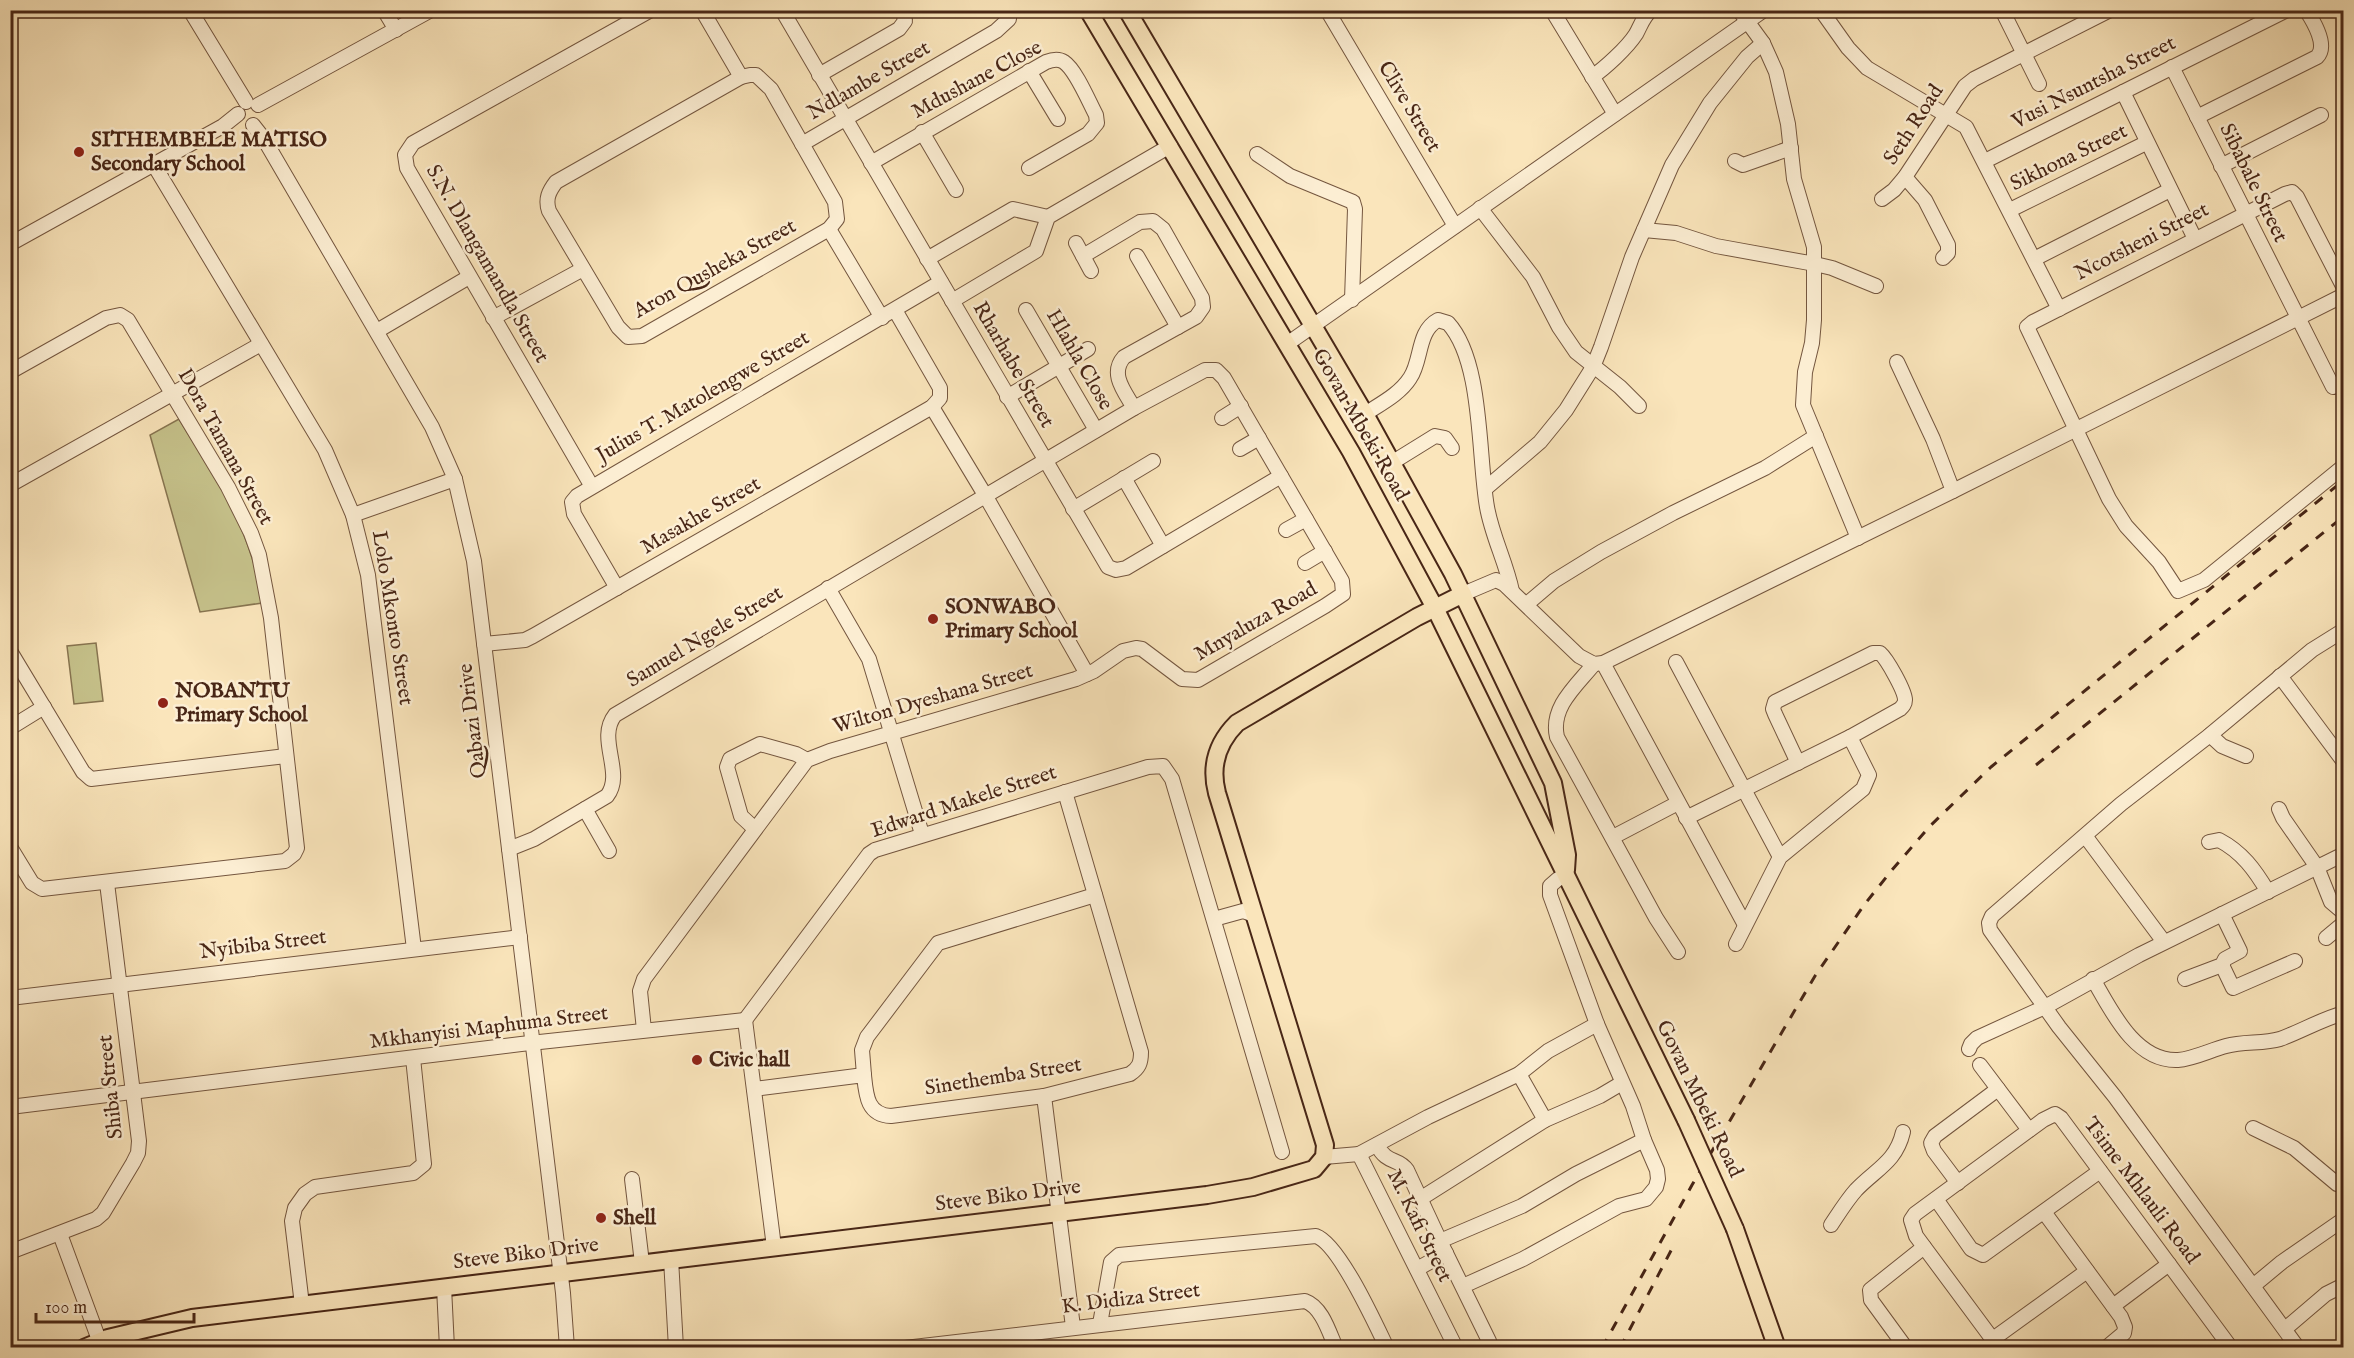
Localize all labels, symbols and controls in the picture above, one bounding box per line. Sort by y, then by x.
street label: Vusi Nsuntsha Street [2007,30,2180,136]
street label: Mdushane Close [907,34,1047,126]
street label: Ndlambe Street [803,35,935,127]
street label: Clive Street [1371,56,1447,158]
street label: Seth Road [1878,79,1950,170]
street label: Sikhona Street [2006,118,2132,198]
street label: Sibabale Street [2213,119,2293,247]
place label: SITHEMBELE MATISO Secondary School [91,127,327,178]
marker: SITHEMBELE MATISO Secondary School [72,145,86,159]
street label: S.N. Dlangamandla Street [419,160,555,368]
street label: Ncotsheni Street [2070,197,2214,287]
street label: Aron Qusheka Street [628,213,801,325]
street label: Rharhabe Street [966,297,1060,433]
street label: Hlahla Close [1039,305,1119,416]
street label: Julius T. Matolengwe Street [590,325,815,470]
street label: Govan Mbeki Road [1305,344,1415,507]
street label: Dora Tamana Street [171,364,279,530]
street label: Masakhe Street [636,471,766,561]
street label: Lolo Mkonto Street [365,529,419,707]
street label: Mnyaluza Road [1190,576,1323,668]
street label: Samuel Ngele Street [622,580,788,694]
place label: SONWABO Primary School [945,594,1079,645]
marker: SONWABO Primary School [926,612,940,626]
street label: Wilton Dyeshana Street [830,658,1036,740]
street label: Qabazi Drive [453,662,493,780]
place label: NOBANTU Primary School [174,678,309,729]
marker: NOBANTU Primary School [156,696,170,710]
street label: Edward Makele Street [868,759,1060,845]
street label: Nyibiba Street [198,924,328,966]
street label: Mkhanyisi Maphuma Street [368,1000,610,1056]
street label: Govan Mbeki Road [1649,1016,1749,1183]
street label: Shiba Street [92,1034,130,1140]
place label: Civic hall [709,1047,791,1074]
street label: Sinethemba Street [923,1051,1083,1103]
marker: Civic hall [690,1053,704,1067]
street label: Tsime Mhlauli Road [2077,1112,2206,1270]
street label: M. Kafi Street [1380,1165,1458,1287]
street label: Steve Biko Drive [934,1174,1083,1218]
place label: Shell [613,1205,657,1232]
marker: Shell [594,1211,608,1225]
street label: Steve Biko Drive [452,1232,601,1276]
street label: K. Didiza Street [1060,1277,1202,1321]
scale bar [36,1286,194,1324]
text: 100 m [45,1297,87,1320]

